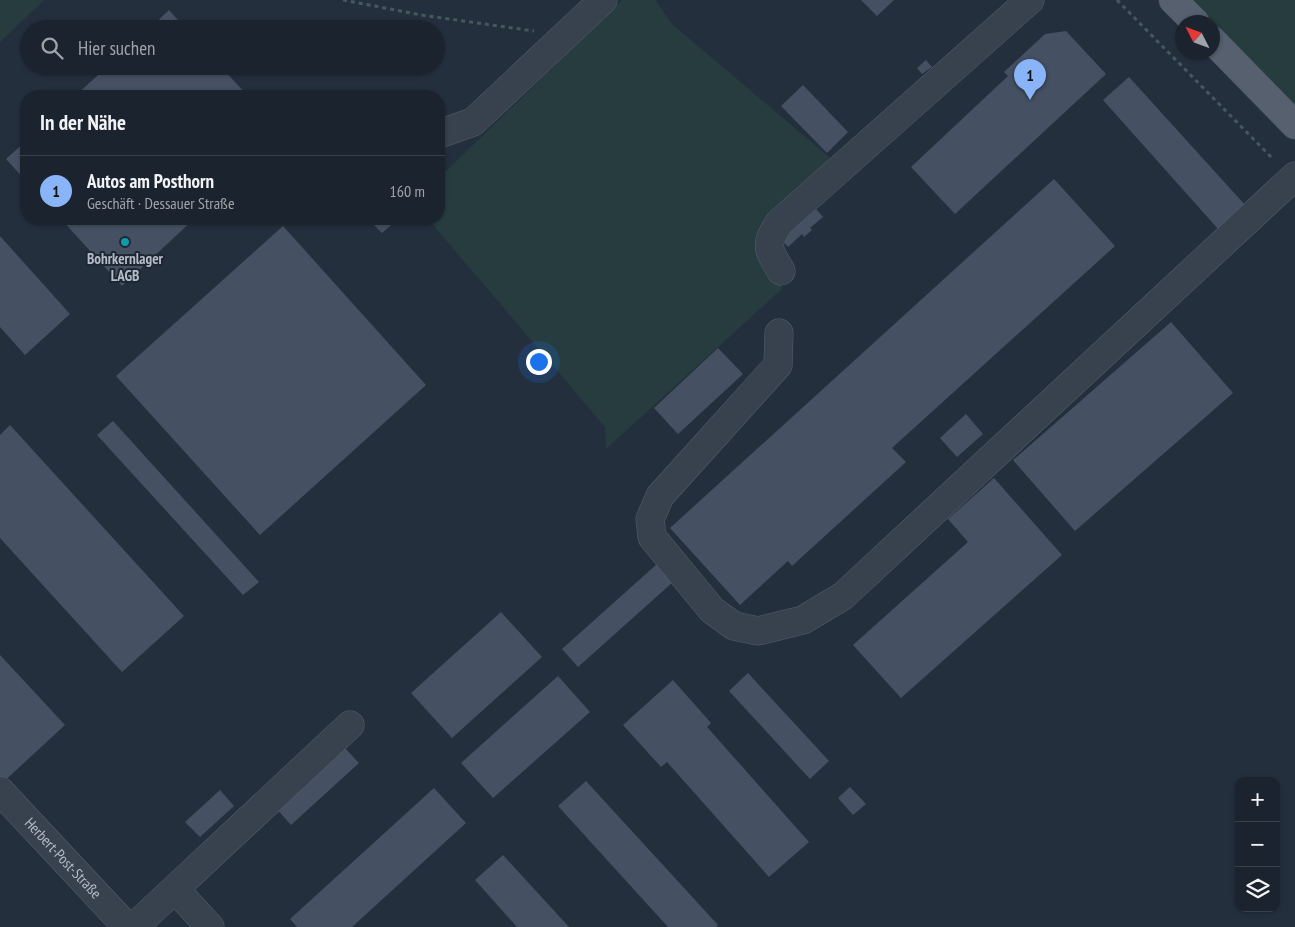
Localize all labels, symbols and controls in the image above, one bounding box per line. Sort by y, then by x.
north arrow [1175,15,1220,60]
search box [20,20,445,75]
icon: search [38,34,66,62]
text: Hier suchen [78,36,155,60]
pin: 1 [1014,59,1046,100]
text: In der Nähe [40,109,126,136]
text: Autos am Posthorn [87,169,214,193]
text: 1 [52,181,60,201]
text: 160 m [390,181,425,201]
text: Geschäft · Dessauer Straße [87,193,235,213]
marker: Bohrkernlager LAGB [119,236,131,248]
place label: Bohrkernlager LAGB [87,249,164,285]
your location [526,349,552,375]
map controls [1235,777,1280,912]
button: + [1235,777,1280,822]
street label: Herbert-Post-Straße [21,813,106,902]
button: − [1235,822,1280,867]
button: layers [1235,867,1280,912]

